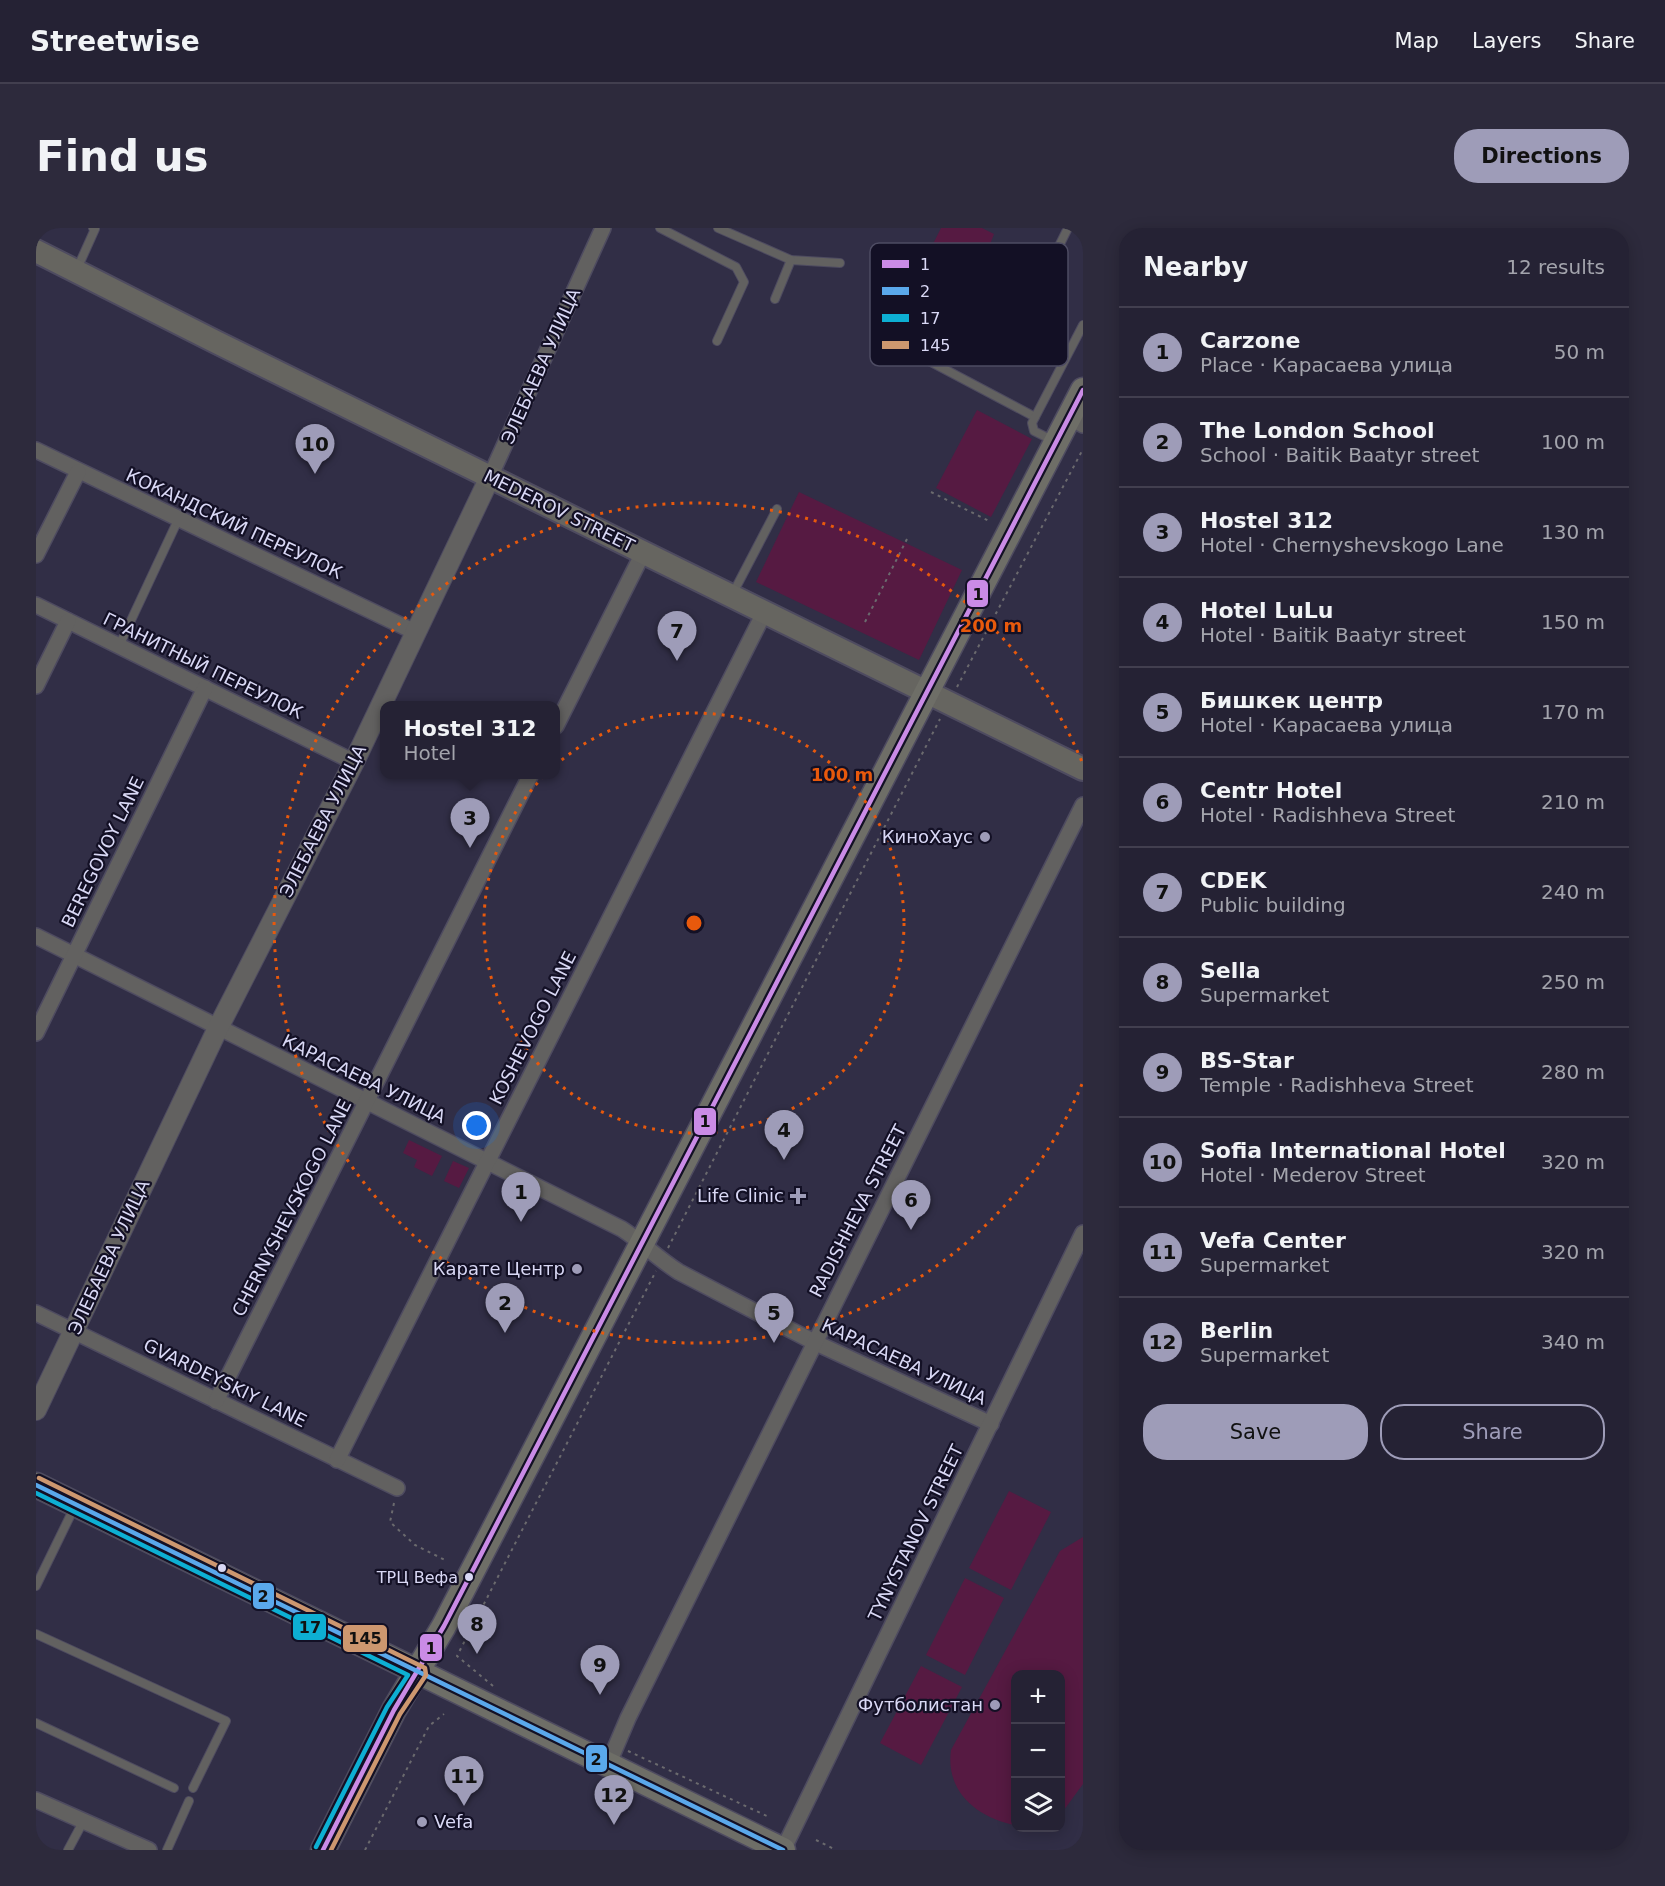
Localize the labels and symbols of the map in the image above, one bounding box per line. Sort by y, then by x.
legend [870,243,1068,366]
text: 1 [920,255,930,274]
text: 2 [920,282,930,301]
street label: ЭЛЕБАЕВА УЛИЦА [497,284,585,447]
text: 17 [920,309,940,328]
text: 145 [920,336,951,355]
pin: 10 [296,424,334,474]
street label: КОКАНДСКИЙ ПЕРЕУЛОК [123,464,346,583]
street label: MEDEROV STREET [480,465,639,557]
line badge: 1 [966,579,989,608]
text: 1 [972,585,984,604]
street label: ГРАНИТНЫЙ ПЕРЕУЛОК [100,608,307,723]
pin: 7 [658,612,696,661]
text: 200 m [960,615,1022,636]
street label: ЭЛЕБАЕВА УЛИЦА [275,740,370,900]
text: 100 m [811,764,873,785]
street label: BEREGOVOY LANE [57,773,148,930]
pin: 3 [450,798,490,848]
place label: КиноХаус [882,826,973,847]
marker: КиноХаус [978,830,992,844]
centre of rings [684,913,704,933]
street label: KOSHEVOGO LANE [485,948,580,1108]
street label: КАРАСАЕВА УЛИЦА [279,1030,450,1128]
street label: CHERNYSHEVSKOGO LANE [228,1096,356,1320]
line badge: 1 [693,1107,717,1136]
pin: 4 [764,1110,804,1160]
your location [462,1111,491,1140]
text: 1 [699,1112,711,1131]
street label: RADISHHEVA STREET [805,1120,911,1301]
pin: 1 [502,1172,540,1222]
street label: ЭЛЕБАЕВА УЛИЦА [63,1176,154,1337]
pin: 6 [892,1180,930,1230]
place label: Life Clinic [697,1185,784,1206]
marker: Life Clinic [789,1187,807,1205]
place label: Карате Центр [433,1258,565,1279]
marker: Карате Центр [570,1262,584,1276]
pin: 2 [486,1284,524,1333]
pin: 5 [754,1294,794,1343]
street label: КАРАСАЕВА УЛИЦА [819,1314,990,1409]
street label: GVARDEYSKIY LANE [140,1334,310,1431]
street label: TYNYSTANOV STREET [863,1440,968,1625]
unlabelled marker [216,1562,228,1574]
place label: ТРЦ Вефа [376,1568,458,1587]
marker: ТРЦ Вефа [463,1571,475,1583]
line badge: 2 [252,1582,275,1610]
text: 2 [257,1587,269,1606]
pin: 8 [458,1604,496,1654]
line badge: 17 [292,1613,327,1641]
text: 17 [299,1618,321,1637]
line badge: 145 [342,1624,388,1653]
text: 145 [348,1629,382,1648]
line badge: 1 [419,1633,443,1662]
text: 1 [425,1639,437,1658]
pin: 9 [580,1646,620,1695]
place label: Футболистан [858,1694,983,1715]
marker: Футболистан [988,1698,1002,1712]
line badge: 2 [585,1744,608,1773]
text: 2 [590,1750,602,1769]
pin: 11 [444,1756,484,1806]
pin: 12 [594,1776,634,1825]
place label: Vefa [434,1811,473,1832]
marker: Vefa [415,1815,429,1829]

